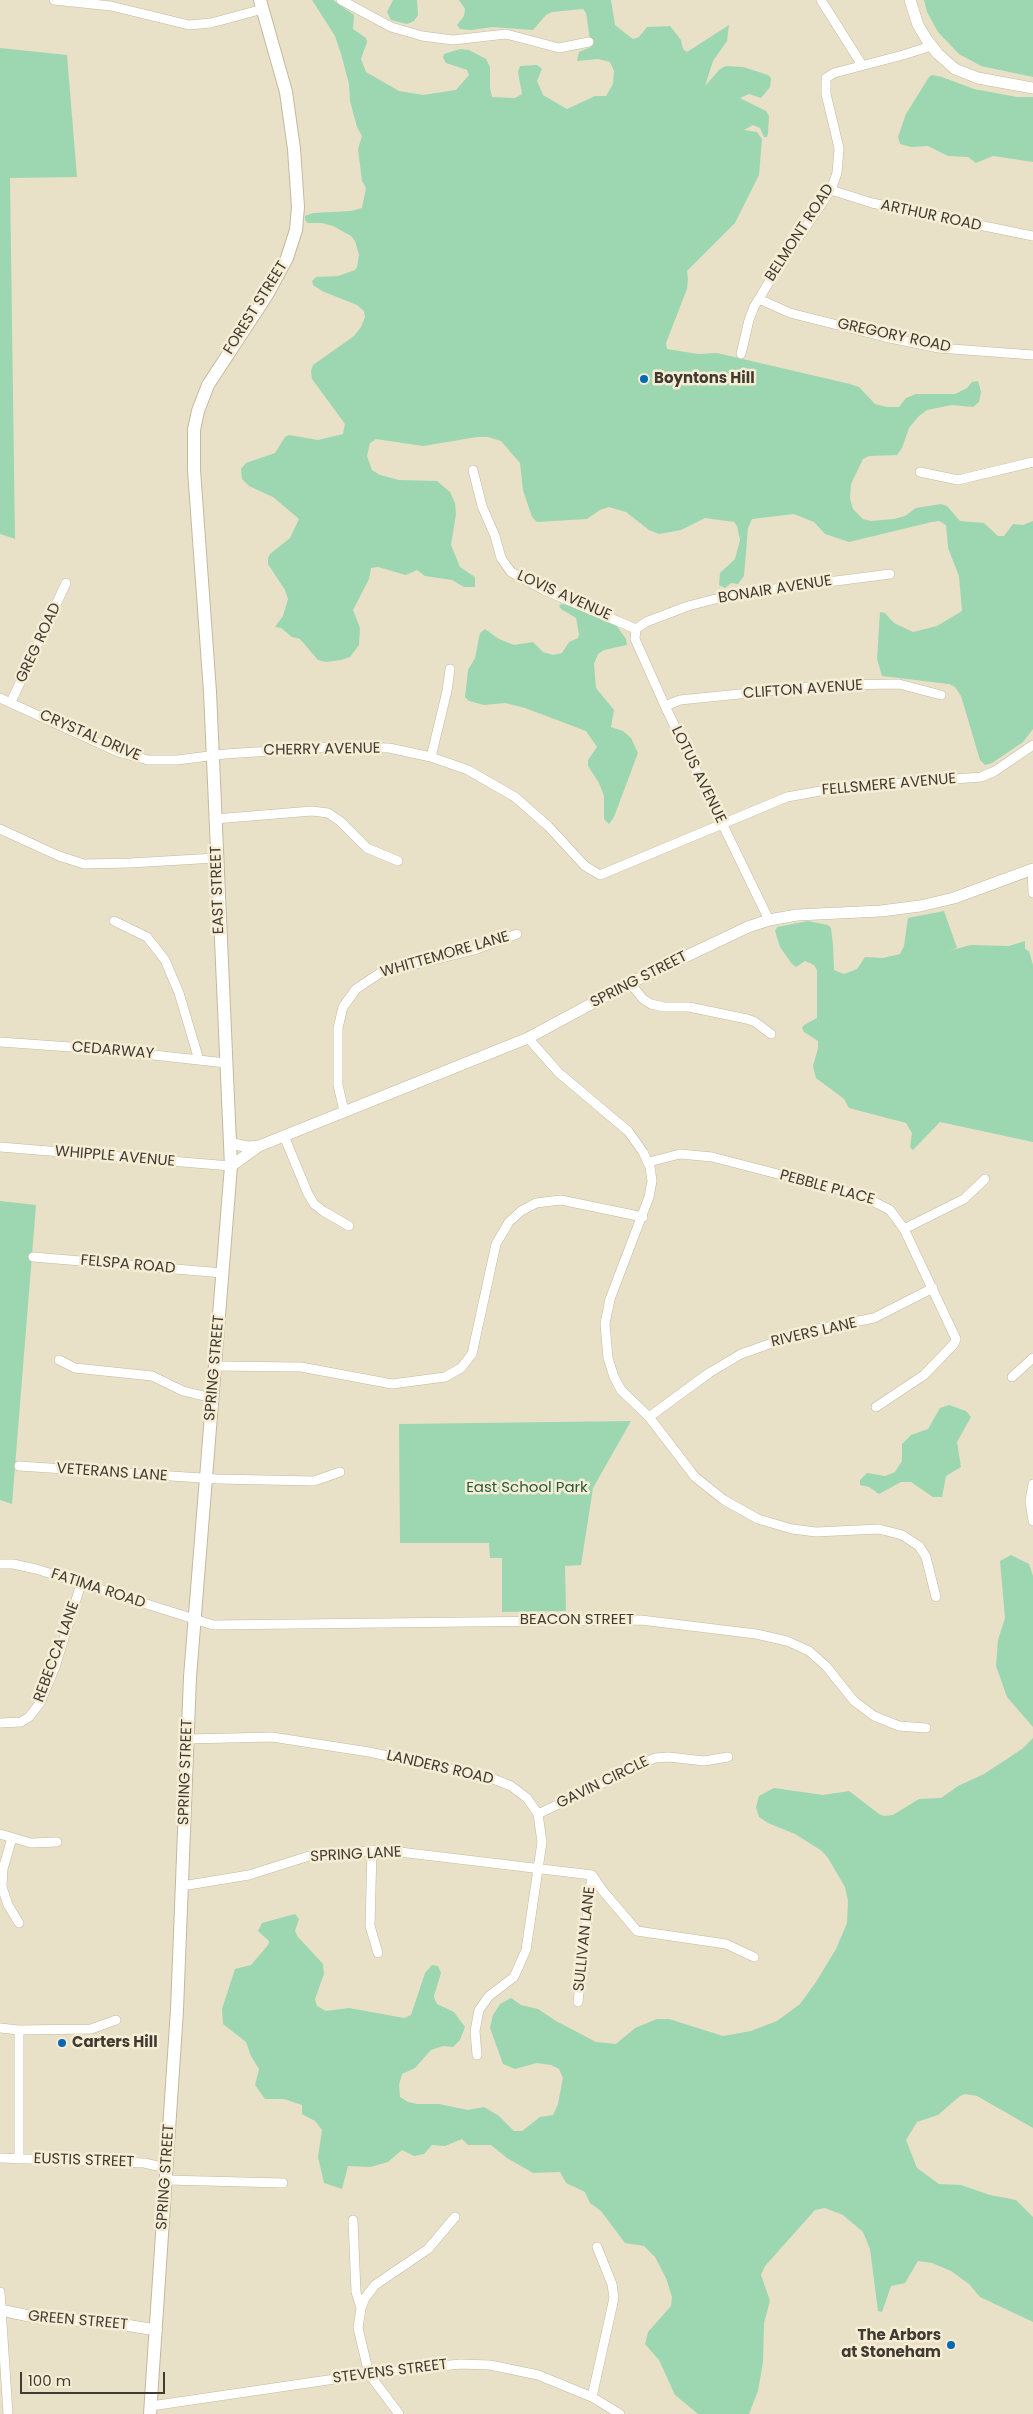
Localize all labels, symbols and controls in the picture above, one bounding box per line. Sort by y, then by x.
street label: BELMONT ROAD [762,181,838,285]
street label: ARTHUR ROAD [879,197,983,235]
street label: FOREST STREET [220,258,292,358]
street label: GREGORY ROAD [836,315,952,357]
place label: Boyntons Hill [654,370,755,388]
marker: Boyntons Hill [638,373,650,385]
street label: LOVIS AVENUE [514,567,614,625]
street label: BONAIR AVENUE [717,572,833,608]
street label: GREG ROAD [13,600,65,686]
street label: CLIFTON AVENUE [742,677,864,703]
street label: CRYSTAL DRIVE [37,707,143,765]
street label: LOTUS AVENUE [667,724,729,826]
street label: CHERRY AVENUE [263,740,381,760]
street label: FELLSMERE AVENUE [821,770,957,800]
street label: EAST STREET [207,846,229,934]
street label: WHITTEMORE LANE [379,928,511,982]
street label: SPRING STREET [588,948,690,1012]
street label: CEDARWAY [71,1038,155,1064]
street label: WHIPPLE AVENUE [54,1143,176,1171]
street label: PEBBLE PLACE [778,1167,876,1209]
street label: FELSPA ROAD [80,1252,176,1278]
street label: SPRING STREET [201,1314,229,1422]
street label: RIVERS LANE [769,1314,859,1352]
street label: VETERANS LANE [56,1460,168,1486]
park label: East School Park [466,1479,588,1497]
street label: FATIMA ROAD [49,1565,147,1613]
street label: REBECCA LANE [30,1599,84,1705]
street label: BEACON STREET [520,1611,634,1629]
street label: SPRING STREET [175,1719,197,1825]
street label: LANDERS ROAD [385,1747,495,1789]
street label: GAVIN CIRCLE [554,1753,652,1813]
street label: SPRING LANE [310,1844,402,1866]
street label: SULLIVAN LANE [571,1886,599,1992]
place label: Carters Hill [72,2034,158,2052]
marker: Carters Hill [56,2037,68,2049]
street label: SPRING STREET [153,2123,179,2231]
street label: EUSTIS STREET [33,2150,135,2172]
street label: GREEN STREET [27,2308,129,2334]
place label: The Arbors at Stoneham [841,2327,941,2362]
marker: The Arbors at Stoneham [945,2339,957,2351]
street label: STEVENS STREET [332,2356,448,2388]
scale bar [22,2362,168,2394]
text: 100 m [28,2370,71,2391]

